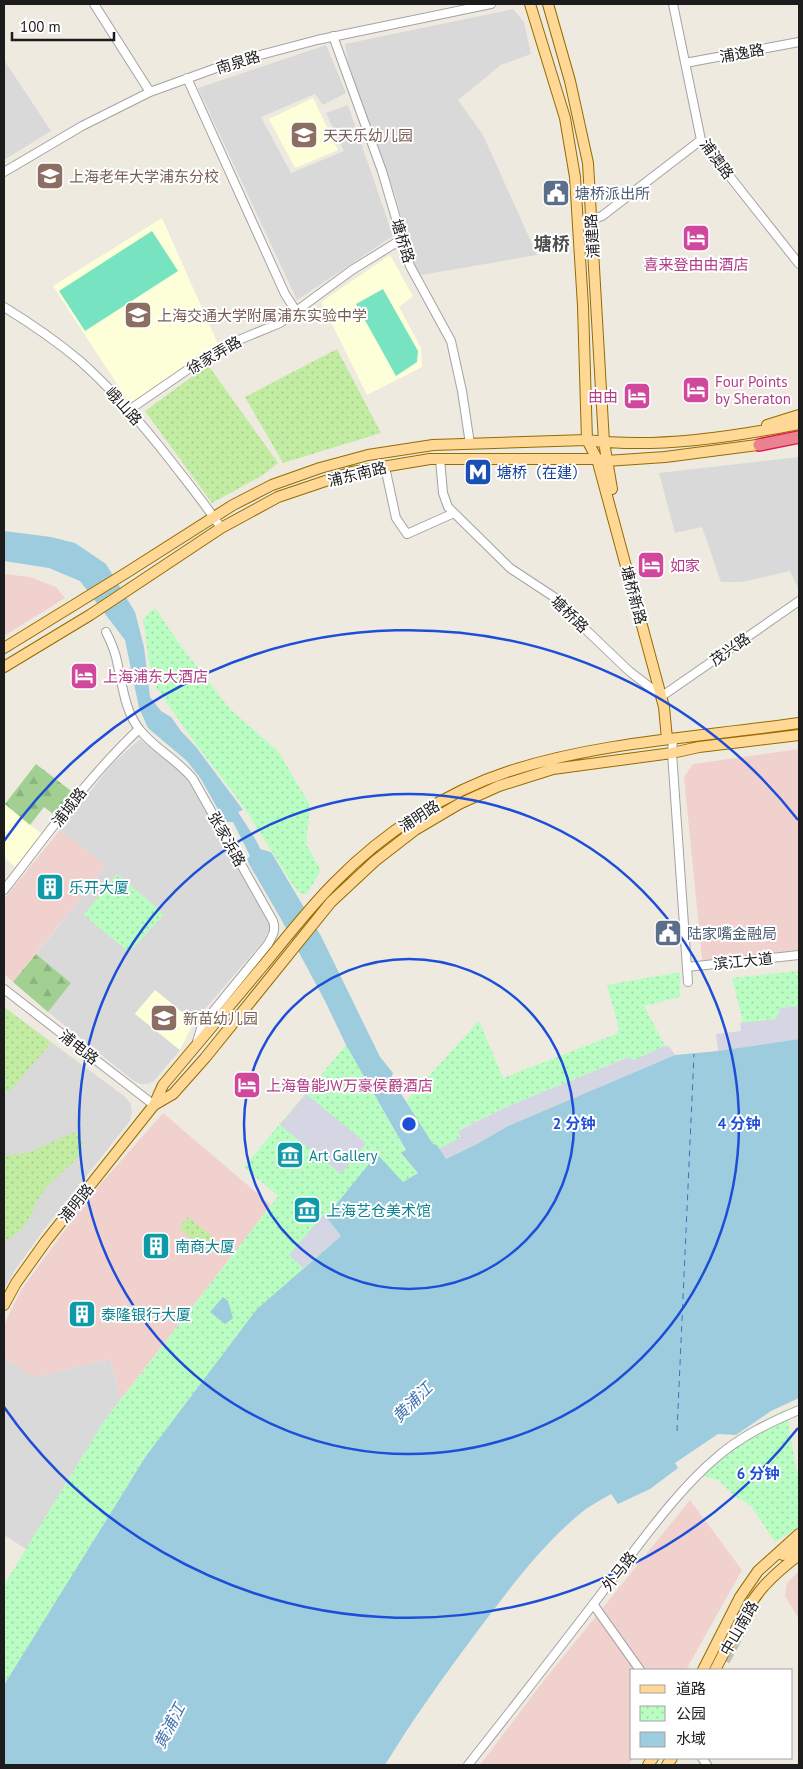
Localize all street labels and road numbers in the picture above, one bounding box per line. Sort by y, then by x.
street label: 浦逸路 [718,40,766,66]
street label: 南泉路 [214,46,262,78]
street label: 浦澳路 [696,135,738,183]
street label: 浦建路 [581,213,603,259]
street label: 塘桥路 [387,217,419,265]
street label: 徐家弄路 [183,332,245,378]
street label: 峨山路 [102,383,146,429]
street label: 浦东南路 [326,458,388,490]
street label: 塘桥新路 [617,564,651,626]
street label: 塘桥路 [547,592,593,636]
street label: 茂兴路 [706,628,754,670]
street label: 浦城路 [48,783,90,831]
street label: 浦明路 [395,796,443,836]
street label: 张家浜路 [204,808,250,870]
street label: 滨江大道 [712,948,774,974]
street label: 浦电路 [55,1026,103,1068]
street label: 浦明路 [54,1180,98,1226]
street label: 外马路 [598,1547,640,1595]
street label: 中山南路 [716,1597,762,1659]

